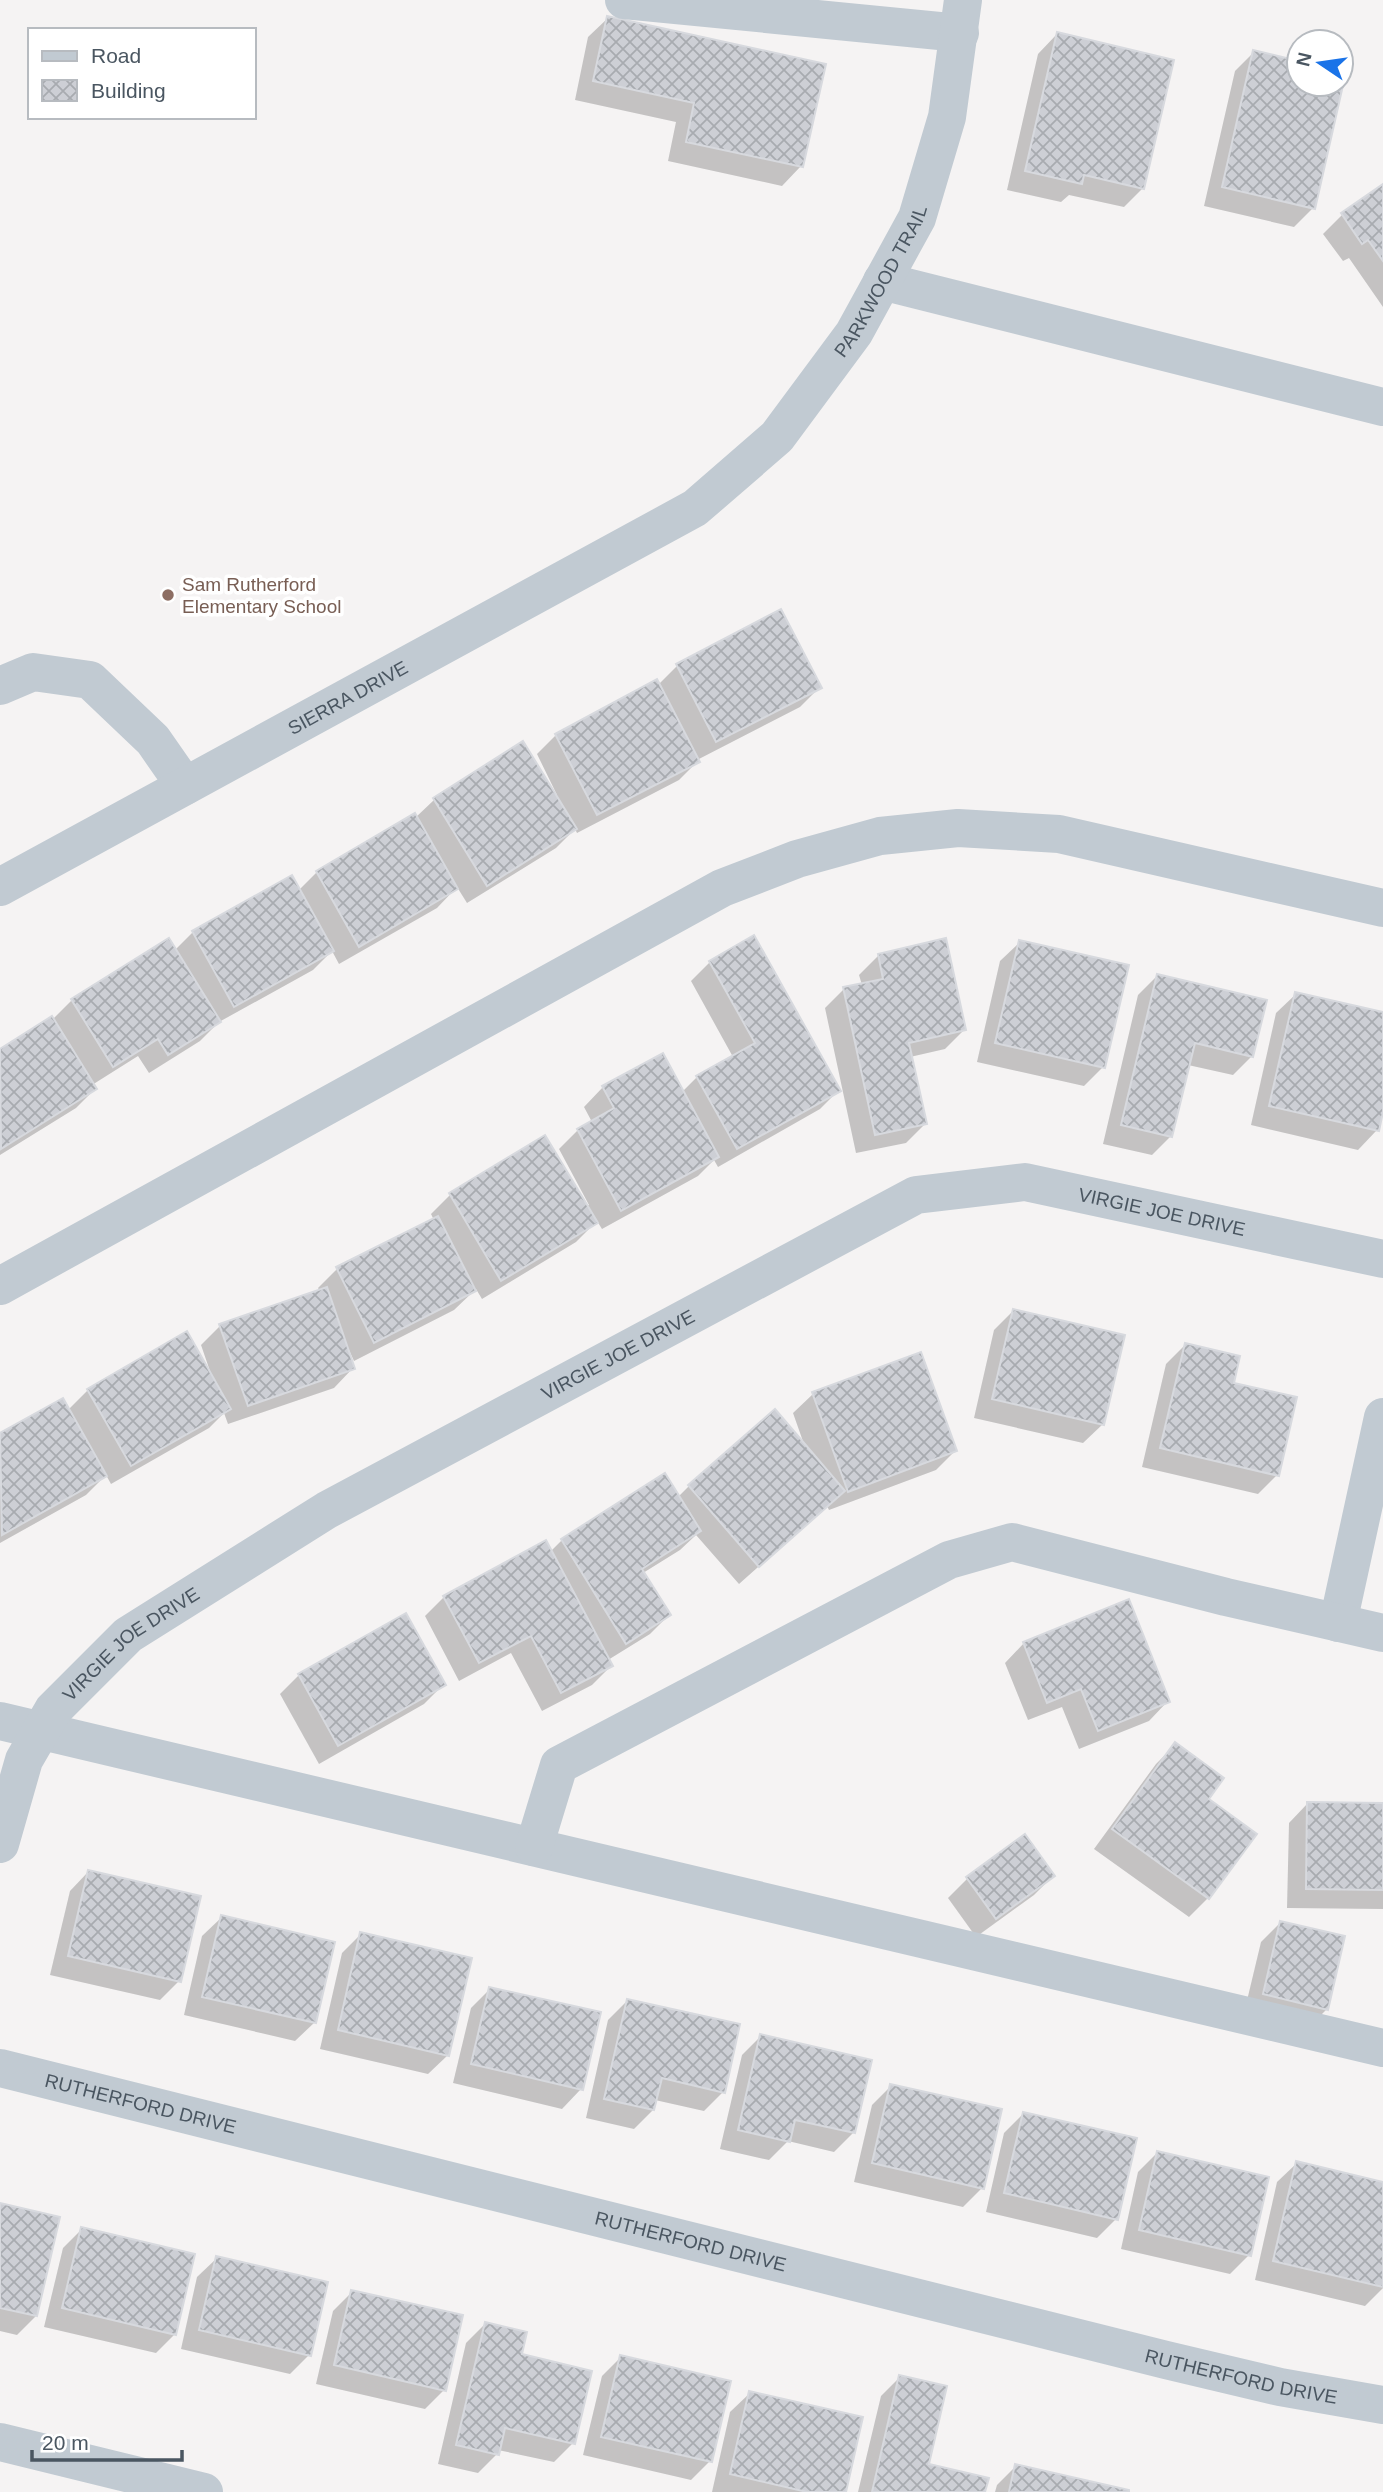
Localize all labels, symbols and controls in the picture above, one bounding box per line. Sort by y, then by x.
legend [28,28,256,119]
north arrow [1285,28,1355,98]
text: Road [91,44,141,67]
text: N [1292,50,1316,68]
text: Building [91,79,166,102]
street label: PARKWOOD TRAIL [830,203,931,361]
place label: Sam Rutherford Elementary School [182,574,341,617]
marker: Sam Rutherford Elementary School [160,587,176,603]
street label: SIERRA DRIVE [284,656,411,739]
street label: VIRGIE JOE DRIVE [1077,1183,1247,1240]
street label: VIRGIE JOE DRIVE [538,1305,698,1404]
street label: VIRGIE JOE DRIVE [58,1583,203,1705]
street label: RUTHERFORD DRIVE [43,2069,239,2137]
street label: RUTHERFORD DRIVE [593,2207,789,2275]
street label: RUTHERFORD DRIVE [1143,2345,1339,2407]
scale bar [32,2418,182,2462]
text: 20 m [42,2431,89,2454]

